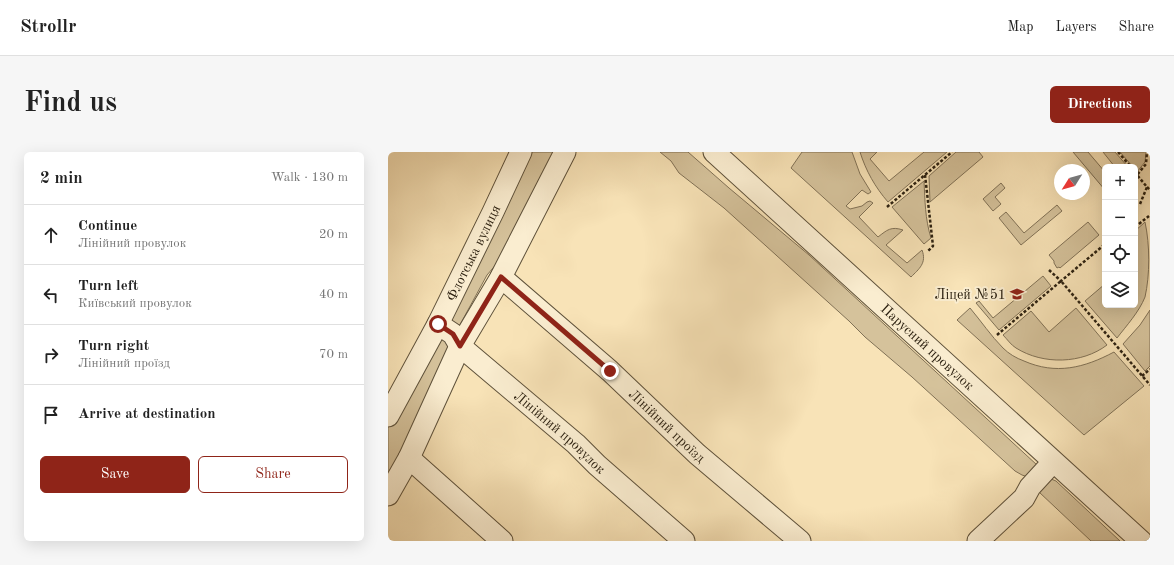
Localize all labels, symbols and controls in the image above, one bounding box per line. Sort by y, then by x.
text: Strollr [20,18,76,37]
text: Map [1008,20,1034,34]
text: Layers [1056,20,1097,34]
text: Share [1119,20,1154,34]
button: Directions [1050,86,1150,123]
text: Find us [24,90,117,118]
north arrow [1054,164,1090,200]
map controls [1102,164,1138,308]
button: + [1102,164,1138,200]
text: 2 min [40,170,83,187]
text: Walk · 130 m [271,171,348,184]
button: − [1102,200,1138,236]
street label: Флотська вулиця [444,203,503,304]
text: Continue [78,219,137,234]
icon: ahead [40,224,62,246]
text: 20 m [319,228,348,241]
button: locate [1102,236,1138,272]
text: Лінійний провулок [78,237,186,250]
button: layers [1102,272,1138,308]
text: Turn left [78,279,138,294]
icon: left [40,284,62,306]
school or university icon: Ліцей №51 [1009,286,1025,302]
text: 40 m [319,288,348,301]
place label: Ліцей №51 [935,288,1006,302]
text: Київський провулок [78,297,192,310]
street label: Парусний провулок [878,302,976,393]
route start [429,315,447,333]
text: Turn right [78,339,149,354]
icon: right [40,344,62,366]
text: 70 m [319,348,348,361]
text: Лінійний проїзд [78,357,170,370]
route end [601,362,619,380]
street label: Лінійний проїзд [626,387,707,466]
street label: Лінійний провулок [511,389,608,477]
icon: arrive [40,404,62,426]
text: Arrive at destination [78,407,216,422]
button: Save [40,456,190,493]
button: Share [198,456,348,493]

